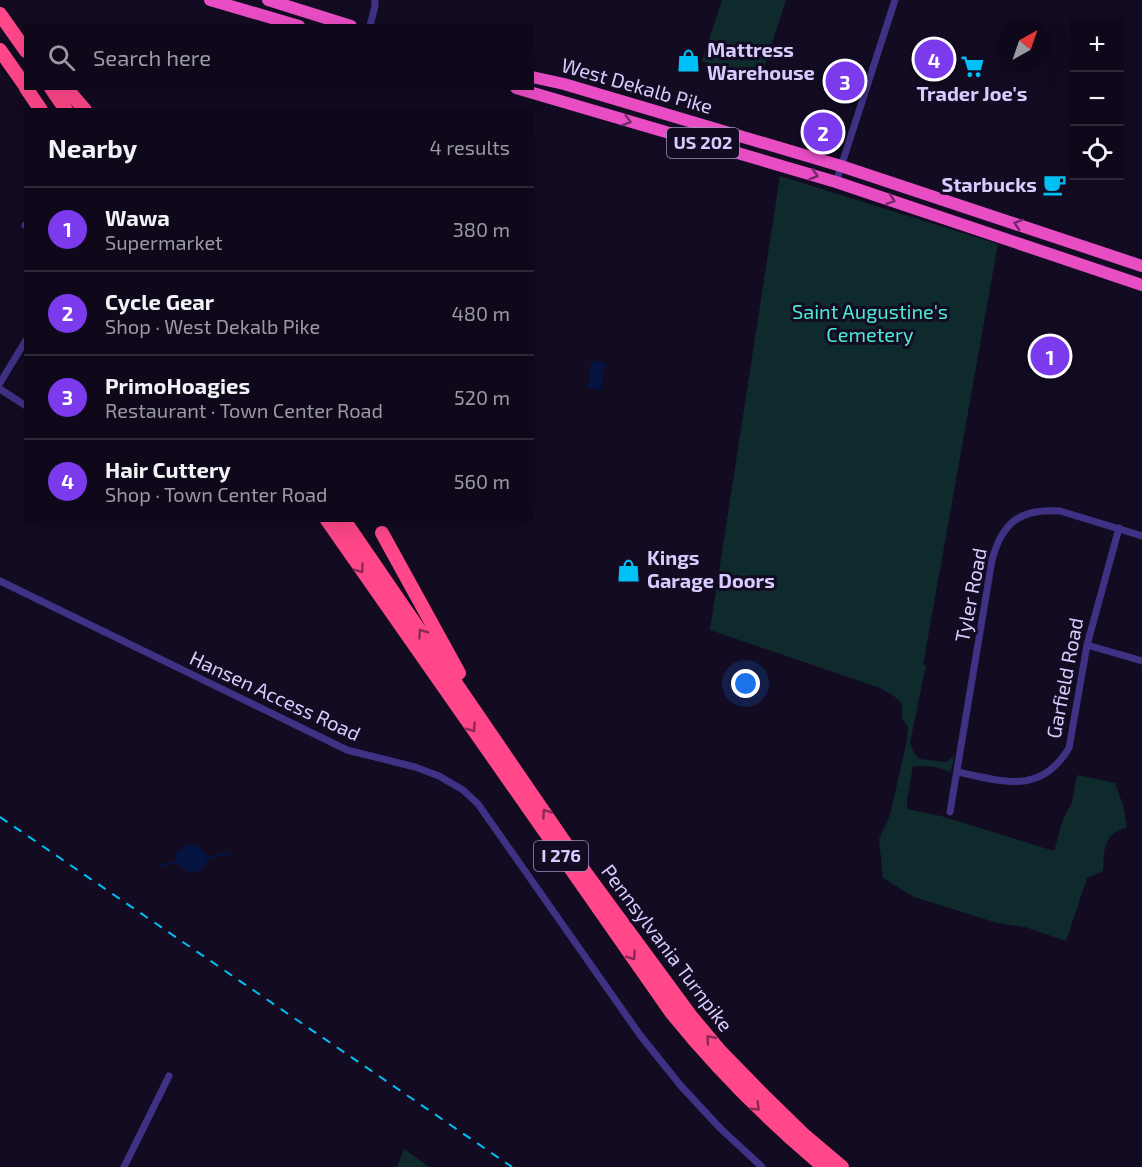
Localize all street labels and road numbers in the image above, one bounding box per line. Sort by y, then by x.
street label: West Dekalb Pike [559,52,716,118]
road number: US 202 [667,128,739,158]
street label: Tyler Road [949,546,991,644]
street label: Garfield Road [1041,615,1087,740]
street label: Hansen Access Road [186,645,365,745]
road number: I 276 [534,841,588,871]
street label: Pennsylvania Turnpike [597,859,738,1036]

